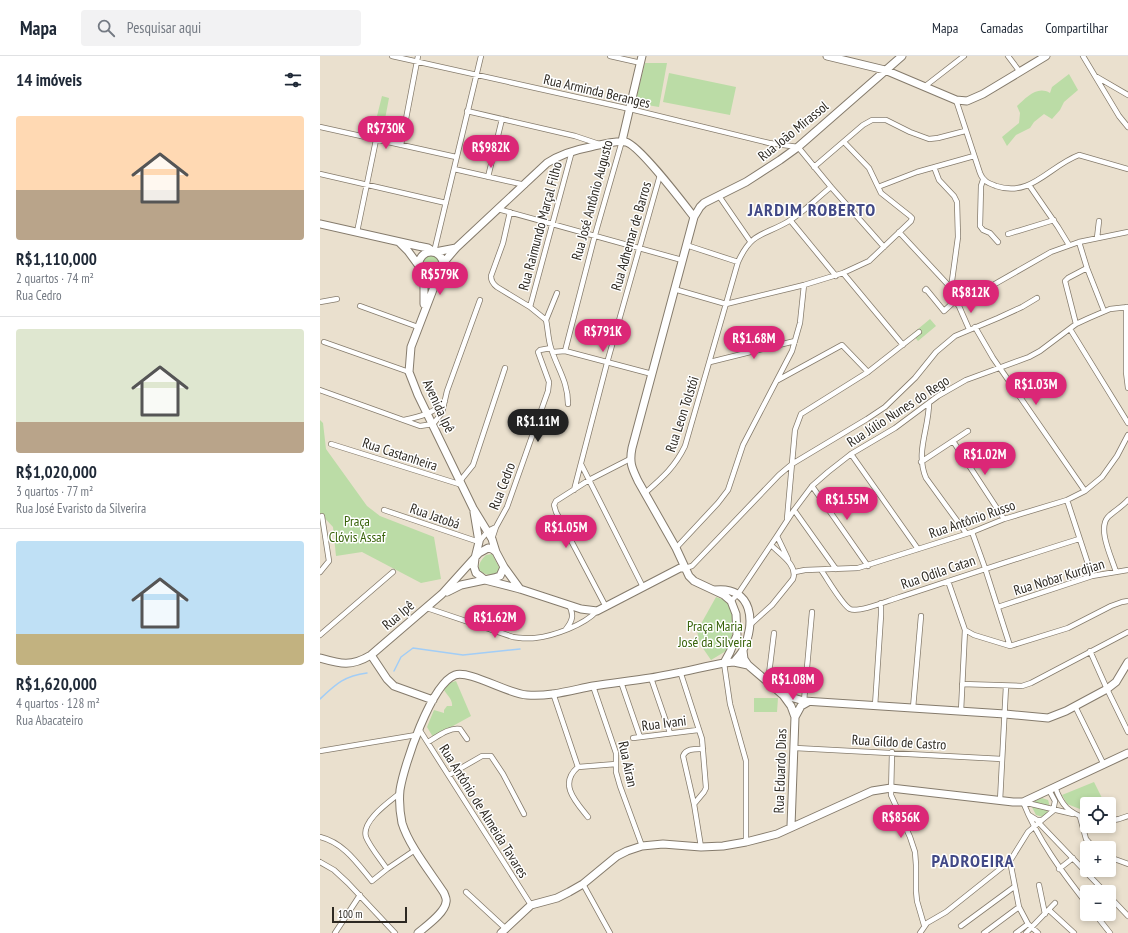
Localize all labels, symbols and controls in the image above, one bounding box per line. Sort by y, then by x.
search box [81,10,361,46]
text: Mapa [20,16,57,40]
icon: search [95,17,117,39]
text: Pesquisar aqui [127,18,201,37]
text: Mapa [932,19,958,37]
text: Camadas [980,19,1023,37]
text: Compartilhar [1045,19,1108,37]
text: 14 imóveis [16,69,82,91]
icon: filters [282,69,304,91]
street label: Rua Arminda Beranges [542,70,652,112]
street label: Rua João Mirassol [754,97,832,165]
pin: R$730K [353,116,419,150]
text: R$730K [367,120,405,137]
pin: R$982K [458,135,524,169]
street label: Rua José Antônio Augusto [567,138,617,262]
text: R$982K [472,139,510,156]
icon: home [124,142,196,214]
street label: Rua Raimundo Marçal Filho [514,160,566,292]
street label: Rua Adhemar de Barros [607,179,655,293]
district label: JARDIM ROBERTO [747,198,876,221]
text: R$1,110,000 [16,248,97,270]
pin: R$579K [407,262,473,296]
text: R$579K [421,266,459,283]
text: 2 quartos · 74 m² [16,270,94,287]
pin: R$812K [938,280,1004,314]
text: R$812K [952,284,990,301]
text: Rua Cedro [16,287,62,304]
pin: R$791K [570,319,636,353]
text: R$791K [584,323,622,340]
pin: R$1.68M [717,326,791,360]
text: R$1.68M [733,330,775,347]
icon: home [124,355,196,427]
street label: Rua Júlio Nunes do Rego [843,371,953,451]
pin: R$1.03M [999,372,1073,406]
street label: Rua Leon Tolstói [661,374,703,454]
text: R$1.03M [1015,376,1057,393]
street label: Avenida Ipê [419,377,459,436]
pin: R$1.11M [501,409,575,443]
text: R$1.11M [517,413,559,430]
street label: Rua Castanheira [360,433,440,475]
pin: R$1.02M [948,442,1022,476]
text: R$1.02M [964,446,1006,463]
street label: Rua Cedro [485,460,519,512]
text: R$1,020,000 [16,461,97,483]
text: 3 quartos · 77 m² [16,483,93,500]
pin: R$1.55M [810,487,884,521]
text: R$1.55M [826,491,868,508]
street label: Rua Antônio Russo [926,496,1018,542]
street label: Rua Jatobá [408,499,462,533]
text: Rua José Evaristo da Silverira [16,500,146,517]
park label: Praça Clóvis Assaf [329,512,386,546]
pin: R$1.05M [529,515,603,549]
text: R$1.05M [545,519,587,536]
street label: Rua Odila Catan [898,551,978,593]
street label: Rua Nobar Kurdjian [1012,555,1106,599]
icon: home [124,567,196,639]
street label: Rua Ipê [378,596,418,634]
pin: R$1.62M [458,605,532,639]
text: R$1.62M [474,609,516,626]
park label: Praça Maria José da Silveira [677,617,752,651]
pin: R$1.08M [756,667,830,701]
text: R$1.08M [772,671,814,688]
text: R$1,620,000 [16,673,97,695]
text: 4 quartos · 128 m² [16,695,100,712]
street label: Rua Ivani [641,711,687,735]
text: Rua Abacateiro [16,712,83,729]
street label: Rua Eduardo Dias [770,728,790,814]
street label: Rua Gildo de Castro [851,731,947,753]
street label: Rua Airan [614,740,642,788]
street label: Rua Antônio de Almeida Tavares [435,741,533,881]
map controls [1080,797,1116,921]
button: locate [1080,797,1116,833]
pin: R$856K [868,805,934,839]
text: R$856K [882,809,920,826]
button: + [1080,841,1116,877]
district label: PADROEIRA [931,849,1015,872]
button: − [1080,885,1116,921]
scale bar [332,905,407,924]
text: 100 m [338,907,362,921]

